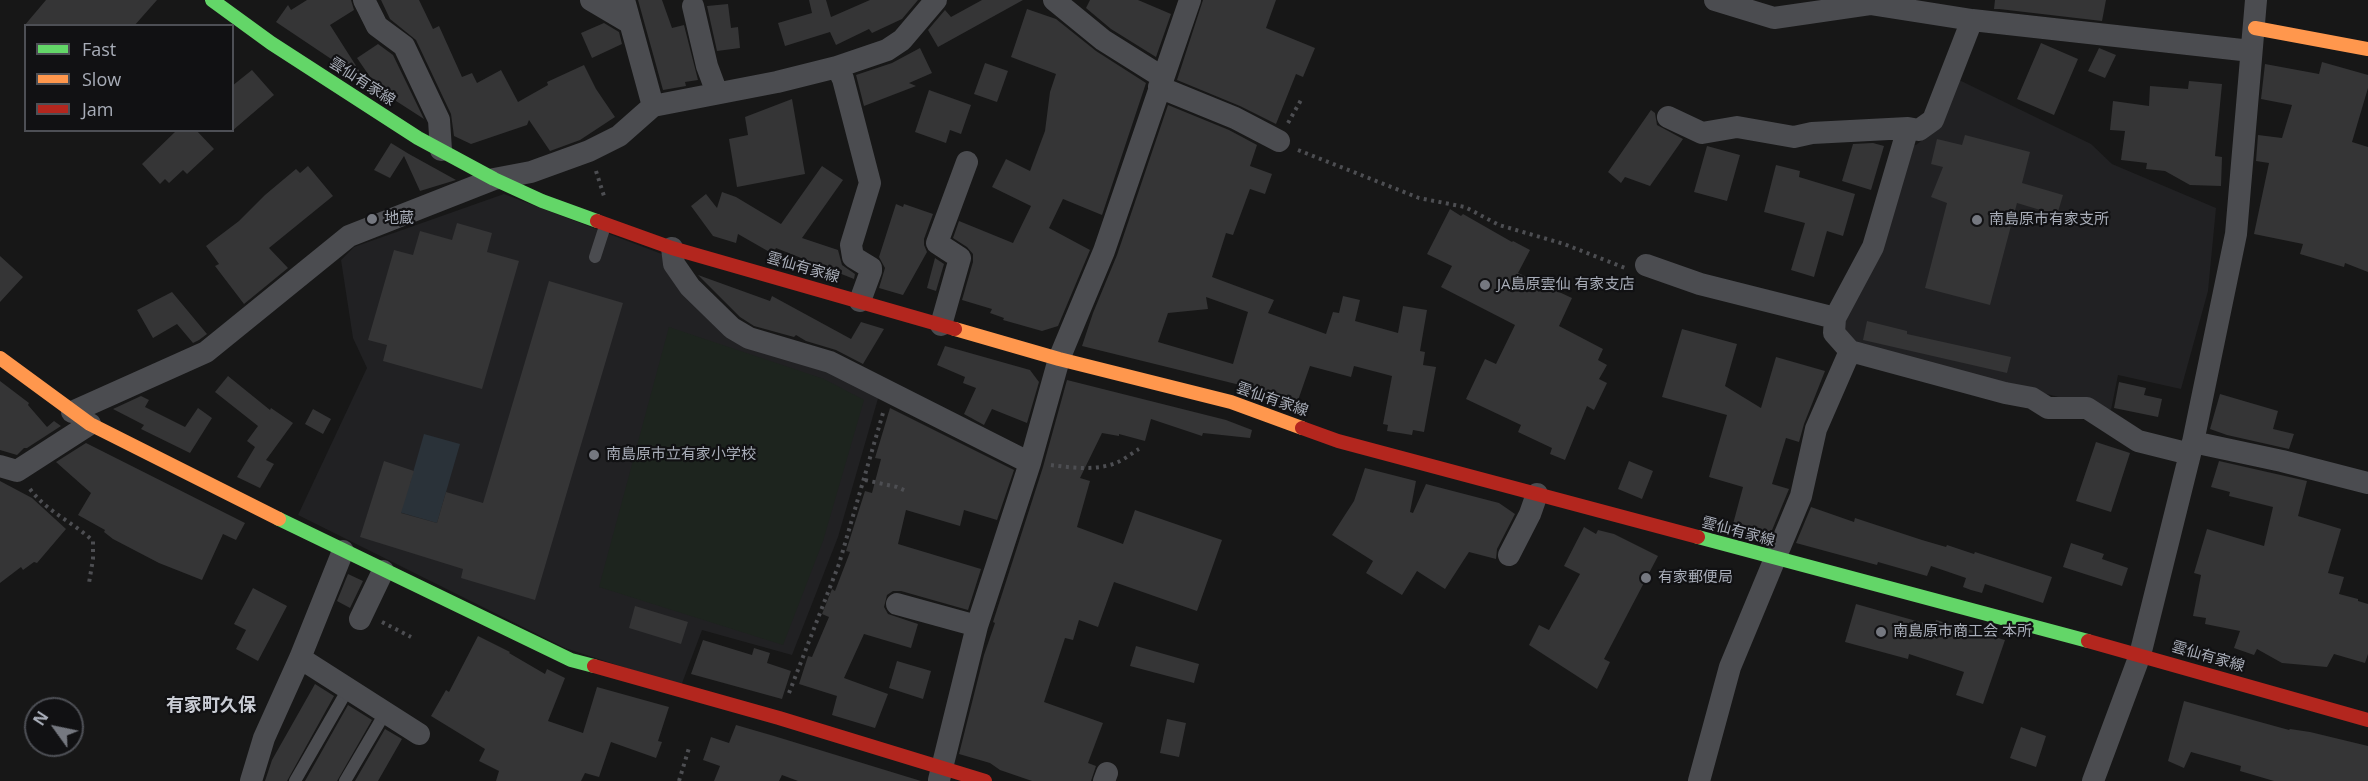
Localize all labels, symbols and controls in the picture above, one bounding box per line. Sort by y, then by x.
legend [24,24,234,132]
text: Fast [82,37,116,61]
street label: 雲仙有家線 [326,54,398,110]
text: Slow [82,67,121,91]
text: Jam [82,97,114,121]
place label: 地蔵 [384,210,414,228]
place label: 南島原市有家支所 [1989,211,2109,229]
marker: 地蔵 [365,212,379,226]
marker: 南島原市有家支所 [1970,213,1984,227]
street label: 雲仙有家線 [764,249,842,287]
place label: JA島原雲仙 有家支店 [1497,276,1634,294]
marker: JA島原雲仙 有家支店 [1478,278,1492,292]
street label: 雲仙有家線 [1234,379,1310,421]
place label: 南島原市立有家小学校 [606,446,756,464]
marker: 南島原市立有家小学校 [587,448,601,462]
street label: 雲仙有家線 [1699,514,1777,550]
place label: 有家郵便局 [1658,569,1733,587]
marker: 有家郵便局 [1639,571,1653,585]
place label: 南島原市商工会 本所 [1893,623,2032,641]
marker: 南島原市商工会 本所 [1874,625,1888,639]
street label: 雲仙有家線 [2169,638,2247,676]
district label: 有家町久保 [166,695,256,717]
north arrow [24,697,84,757]
text: N [28,707,53,730]

